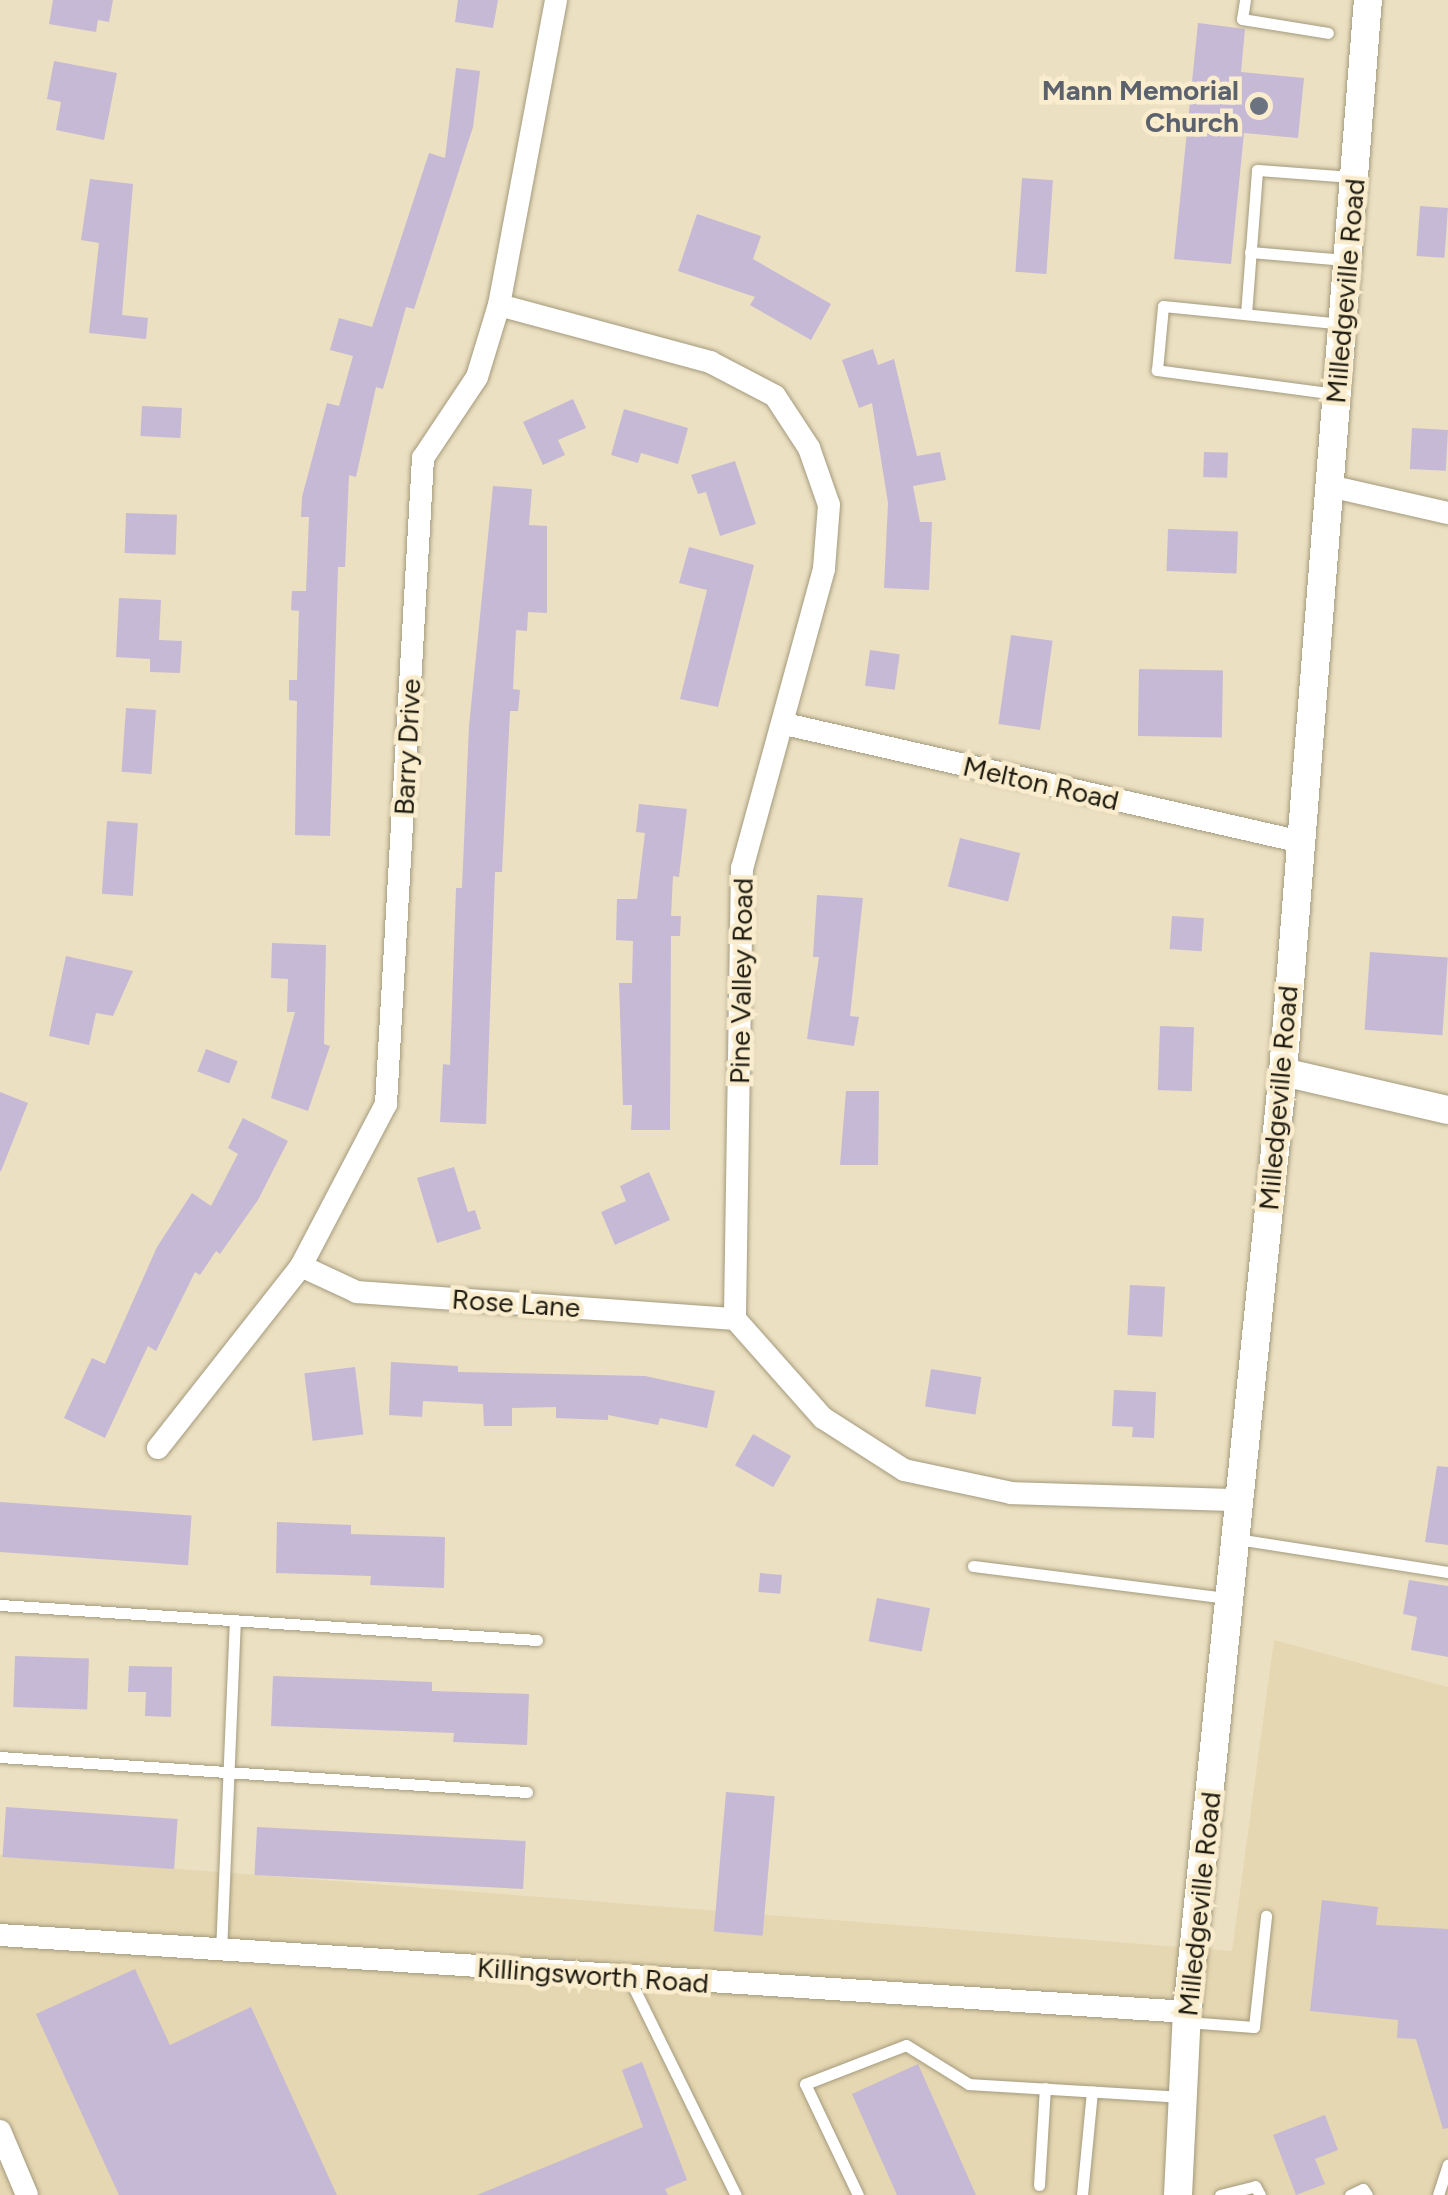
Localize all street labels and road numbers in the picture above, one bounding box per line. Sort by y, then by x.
street label: Milledgeville Road [1318,177,1372,405]
street label: Barry Drive [387,678,427,816]
street label: Melton Road [960,749,1122,817]
street label: Pine Valley Road [722,878,760,1084]
street label: Milledgeville Road [1251,984,1305,1212]
street label: Rose Lane [451,1282,581,1324]
street label: Milledgeville Road [1171,1790,1227,2018]
street label: Killingsworth Road [476,1950,710,2000]

